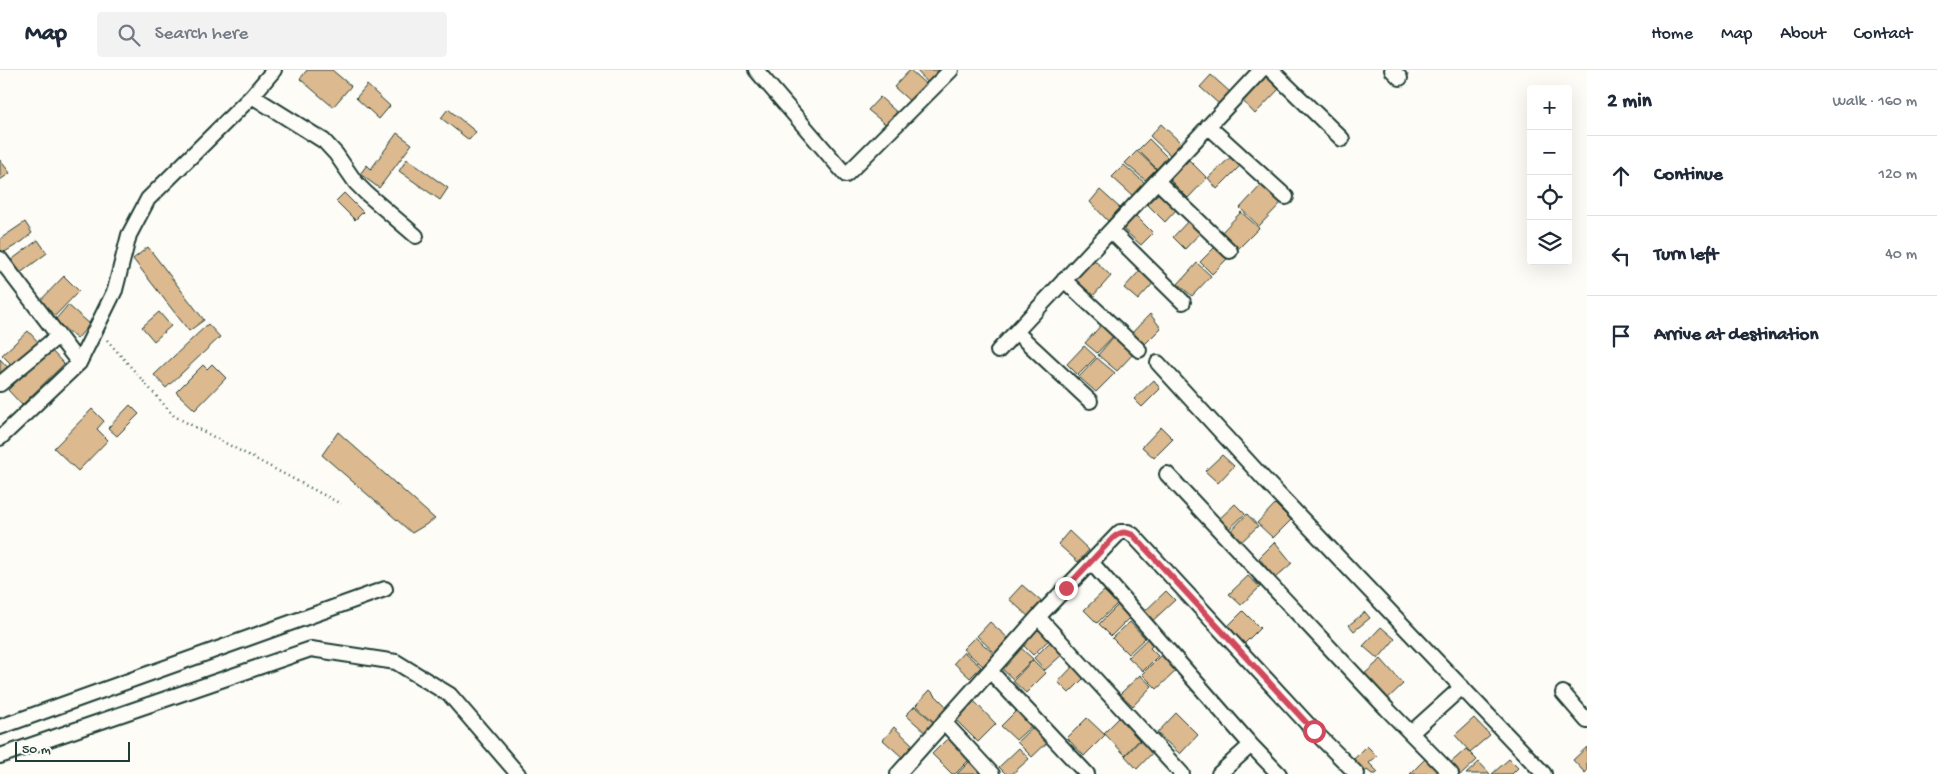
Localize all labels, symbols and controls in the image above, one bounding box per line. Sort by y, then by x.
search box [97,12,447,57]
text: Map [25,20,67,49]
icon: search [115,21,143,49]
text: Search here [155,23,248,46]
text: Home [1651,24,1693,45]
text: Map [1721,24,1752,45]
text: About [1780,24,1826,45]
text: Contact [1854,24,1912,45]
map controls [1527,85,1572,265]
button: + [1527,85,1572,130]
text: 2 min [1607,90,1652,115]
text: Walk · 160 m [1832,93,1917,112]
button: − [1527,130,1572,175]
icon: ahead [1607,162,1635,190]
text: Continue [1654,164,1723,187]
text: 120 m [1878,166,1917,185]
button: locate [1527,175,1572,220]
button: layers [1527,220,1572,265]
icon: left [1607,242,1635,270]
text: Turn left [1654,244,1718,267]
text: 40 m [1885,246,1917,265]
icon: arrive [1607,322,1635,350]
text: Arrive at destination [1654,324,1818,347]
route end [1055,577,1078,600]
route start [1303,720,1326,743]
scale bar [15,739,130,762]
text: 50 m [22,742,51,759]

